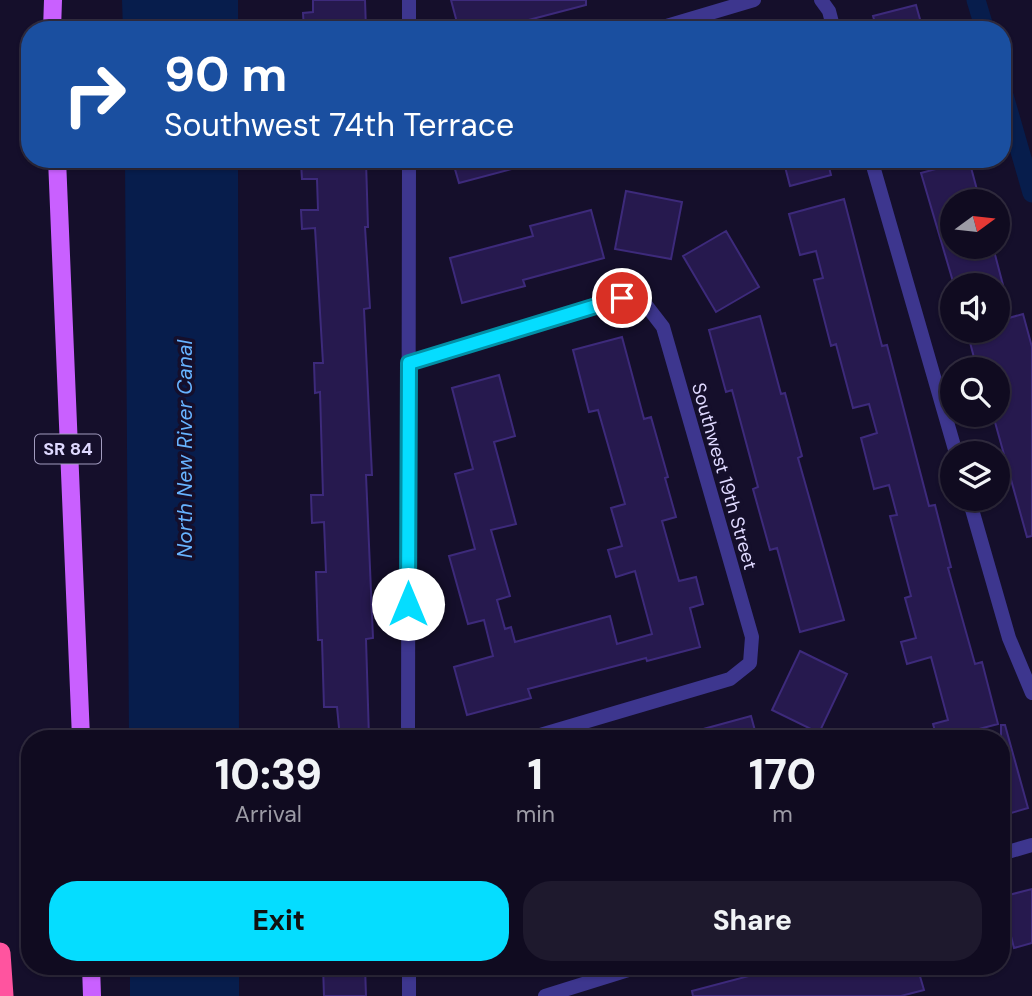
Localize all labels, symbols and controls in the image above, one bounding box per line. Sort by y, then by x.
text: 90 m [164,42,287,106]
icon: right [49,49,140,140]
text: Southwest 74th Terrace [164,104,514,146]
north arrow [940,189,1010,259]
map controls [940,189,1010,511]
pin [592,268,652,328]
button: sound [940,273,1010,343]
icon: arrive [603,279,641,317]
water label: North New River Canal [171,340,199,558]
button: search [940,357,1010,427]
street label: Southwest 19th Street [686,380,763,572]
road number: SR 84 [35,434,101,463]
button: layers [940,441,1010,511]
position arrow [371,567,445,641]
text: 10:39 [215,747,322,802]
text: 1 [528,747,543,802]
text: 170 [749,747,816,802]
text: Arrival [235,799,302,829]
text: min [516,799,555,829]
text: m [772,799,793,829]
button: Exit [49,881,509,961]
button: Share [523,881,982,961]

